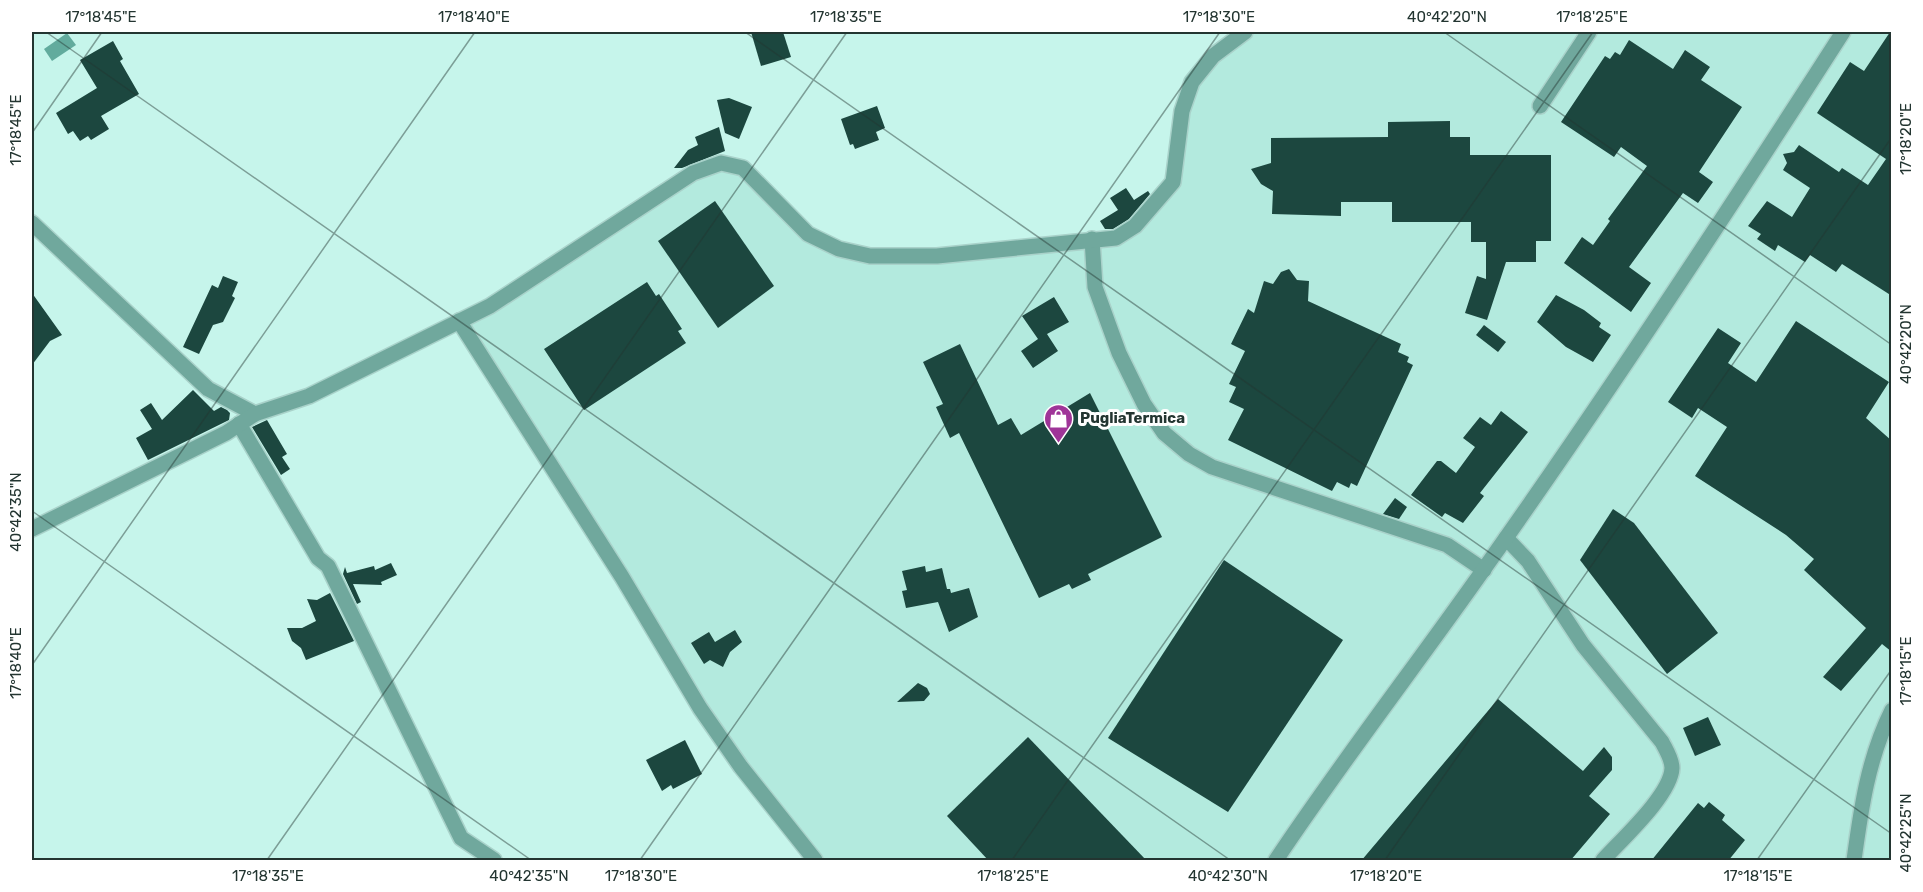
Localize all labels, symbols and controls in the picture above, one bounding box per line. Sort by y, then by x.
text: 17°18'45"E [65,8,137,26]
text: 17°18'40"E [438,8,510,26]
text: 17°18'35"E [810,8,882,26]
text: 17°18'30"E [1183,8,1255,26]
text: 40°42'20"N [1407,8,1487,26]
text: 17°18'25"E [1556,8,1628,26]
text: 17°18'45"E [7,94,25,166]
text: 17°18'20"E [1897,103,1915,175]
text: 40°42'20"N [1897,304,1915,384]
shop icon: PugliaTermica [1043,402,1075,444]
place label: PugliaTermica [1080,409,1185,427]
text: 40°42'35"N [7,472,25,552]
text: 17°18'40"E [7,627,25,699]
text: 17°18'15"E [1897,636,1915,706]
text: 40°42'25"N [1897,793,1915,873]
text: 17°18'35"E [232,867,304,885]
text: 40°42'35"N [489,867,569,885]
text: 17°18'30"E [605,867,677,885]
text: 17°18'25"E [977,867,1049,885]
text: 40°42'30"N [1188,867,1268,885]
text: 17°18'20"E [1350,867,1422,885]
text: 17°18'15"E [1723,867,1793,885]

